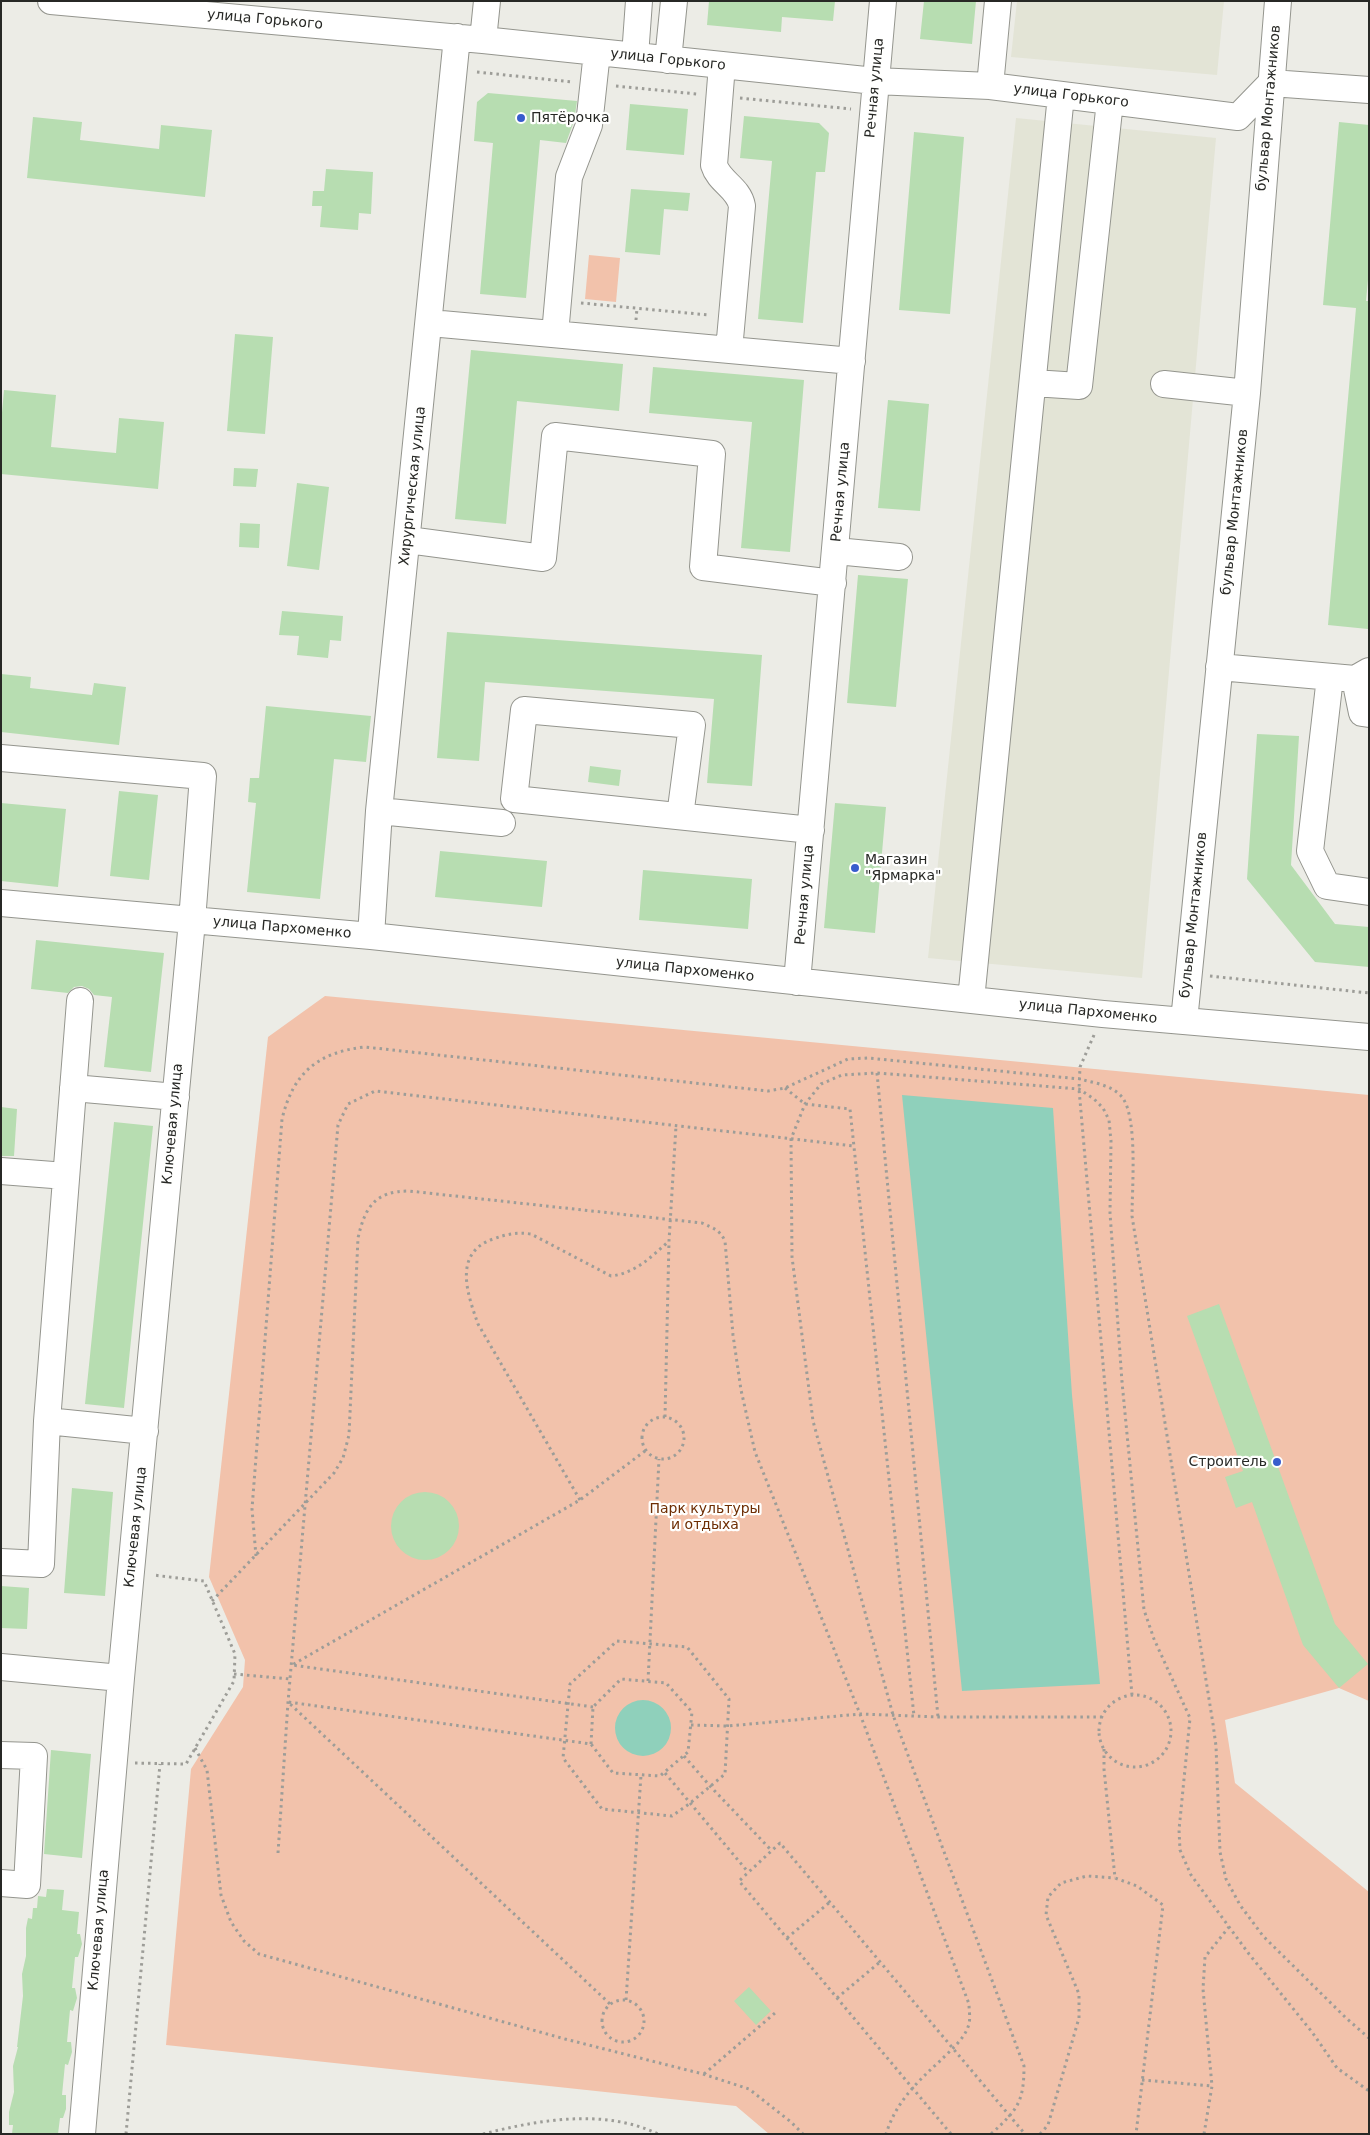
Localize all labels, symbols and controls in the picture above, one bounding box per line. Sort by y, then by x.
street label: улица Горького [206,7,324,33]
street label: бульвар Монтажников [1253,24,1285,192]
street label: Речная улица [862,37,888,139]
street label: улица Горького [609,46,727,74]
street label: улица Горького [1012,81,1130,111]
place label: Пятёрочка [531,110,609,126]
marker: Пятёрочка [515,112,527,124]
street label: Хирургическая улица [396,405,430,567]
street label: бульвар Монтажников [1218,428,1252,596]
street label: Речная улица [828,441,854,543]
street label: бульвар Монтажников [1177,831,1211,999]
street label: Речная улица [792,844,818,946]
place label: Магазин "Ярмарка" [865,852,942,884]
marker: Магазин "Ярмарка" [849,862,861,874]
street label: улица Пархоменко [212,914,352,942]
street label: улица Пархоменко [615,954,755,986]
street label: улица Пархоменко [1018,996,1158,1028]
street label: Ключевая улица [159,1063,187,1185]
place label: Строитель [1189,1454,1267,1470]
marker: Строитель [1271,1456,1283,1468]
street label: Ключевая улица [121,1466,151,1588]
park label: Парк культуры и отдыха [649,1501,761,1534]
street label: Ключевая улица [85,1869,113,1991]

